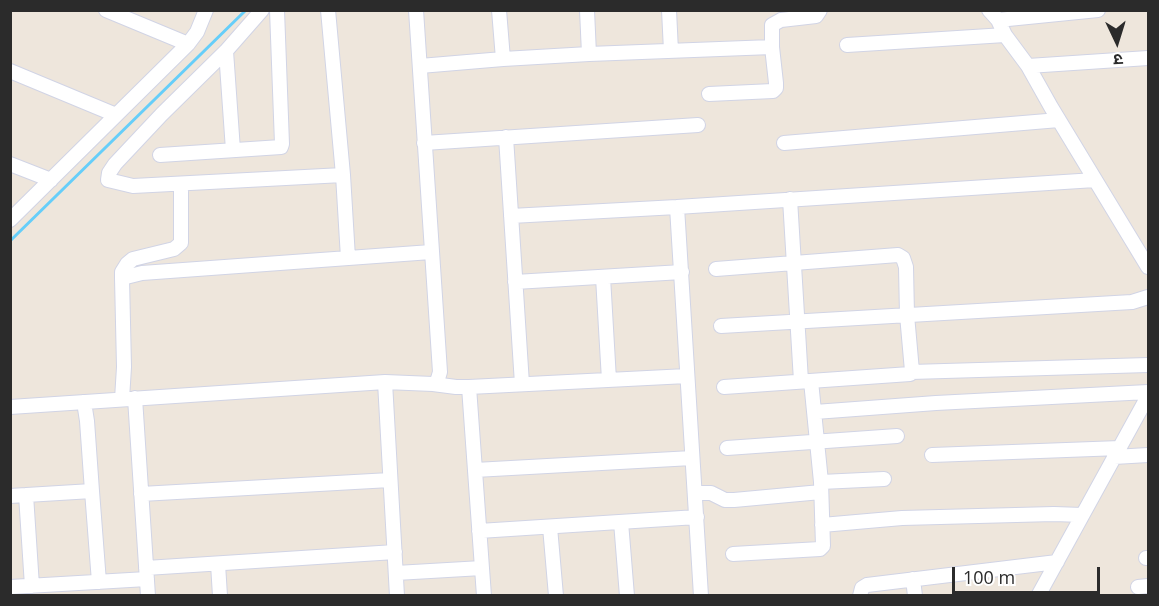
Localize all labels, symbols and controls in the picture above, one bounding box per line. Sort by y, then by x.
north arrow [1087,12,1147,72]
text: उ [1113,49,1124,71]
scale bar [955,555,1104,593]
text: 100 m [963,565,1015,589]

